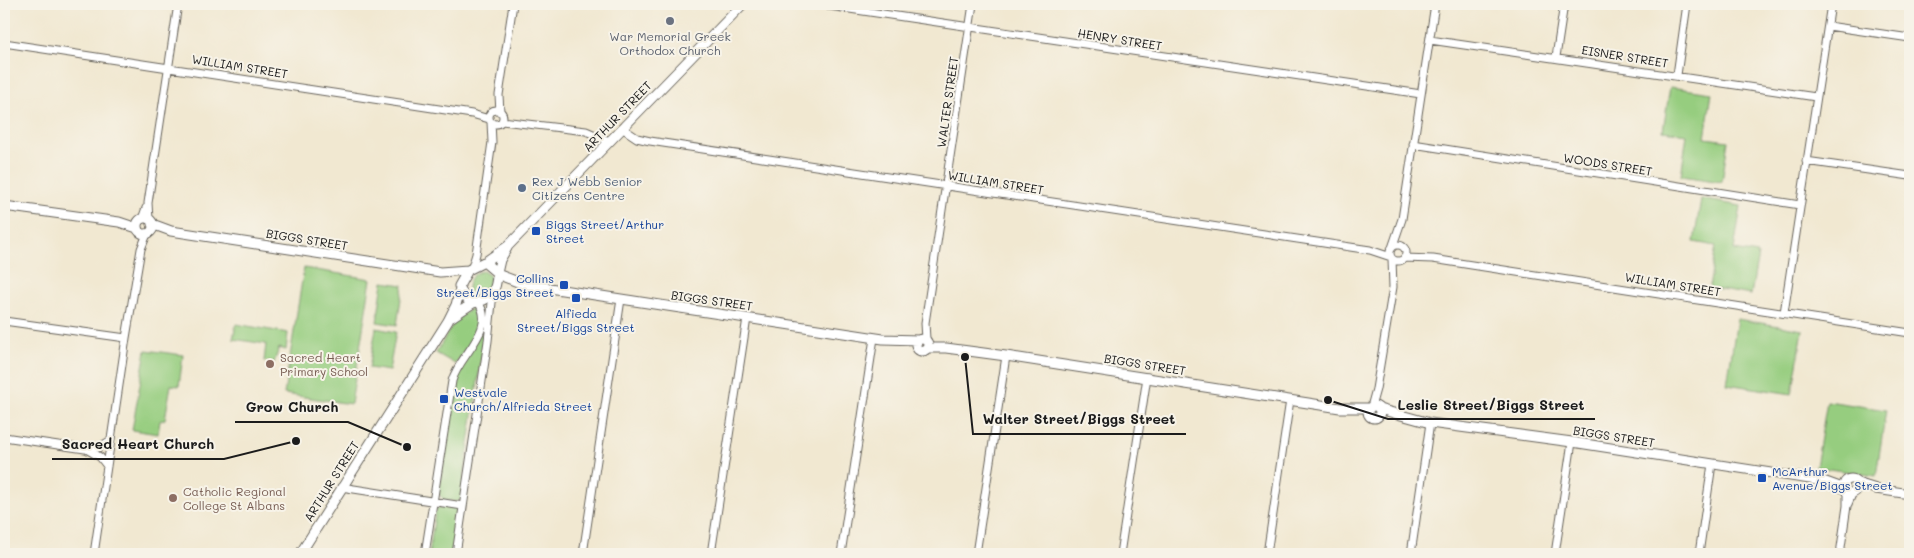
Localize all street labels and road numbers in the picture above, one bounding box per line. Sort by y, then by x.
street label: HENRY STREET [1077,24,1164,54]
street label: EISNER STREET [1580,41,1670,71]
street label: WILLIAM STREET [191,51,289,82]
street label: WALTER STREET [933,55,961,149]
street label: ARTHUR STREET [579,77,655,155]
street label: WOODS STREET [1562,149,1654,179]
street label: WILLIAM STREET [947,167,1045,198]
street label: BIGGS STREET [265,225,349,253]
street label: WILLIAM STREET [1624,269,1722,300]
street label: BIGGS STREET [670,286,754,314]
street label: BIGGS STREET [1103,350,1187,378]
street label: BIGGS STREET [1572,422,1656,450]
street label: ARTHUR STREET [300,437,362,524]

